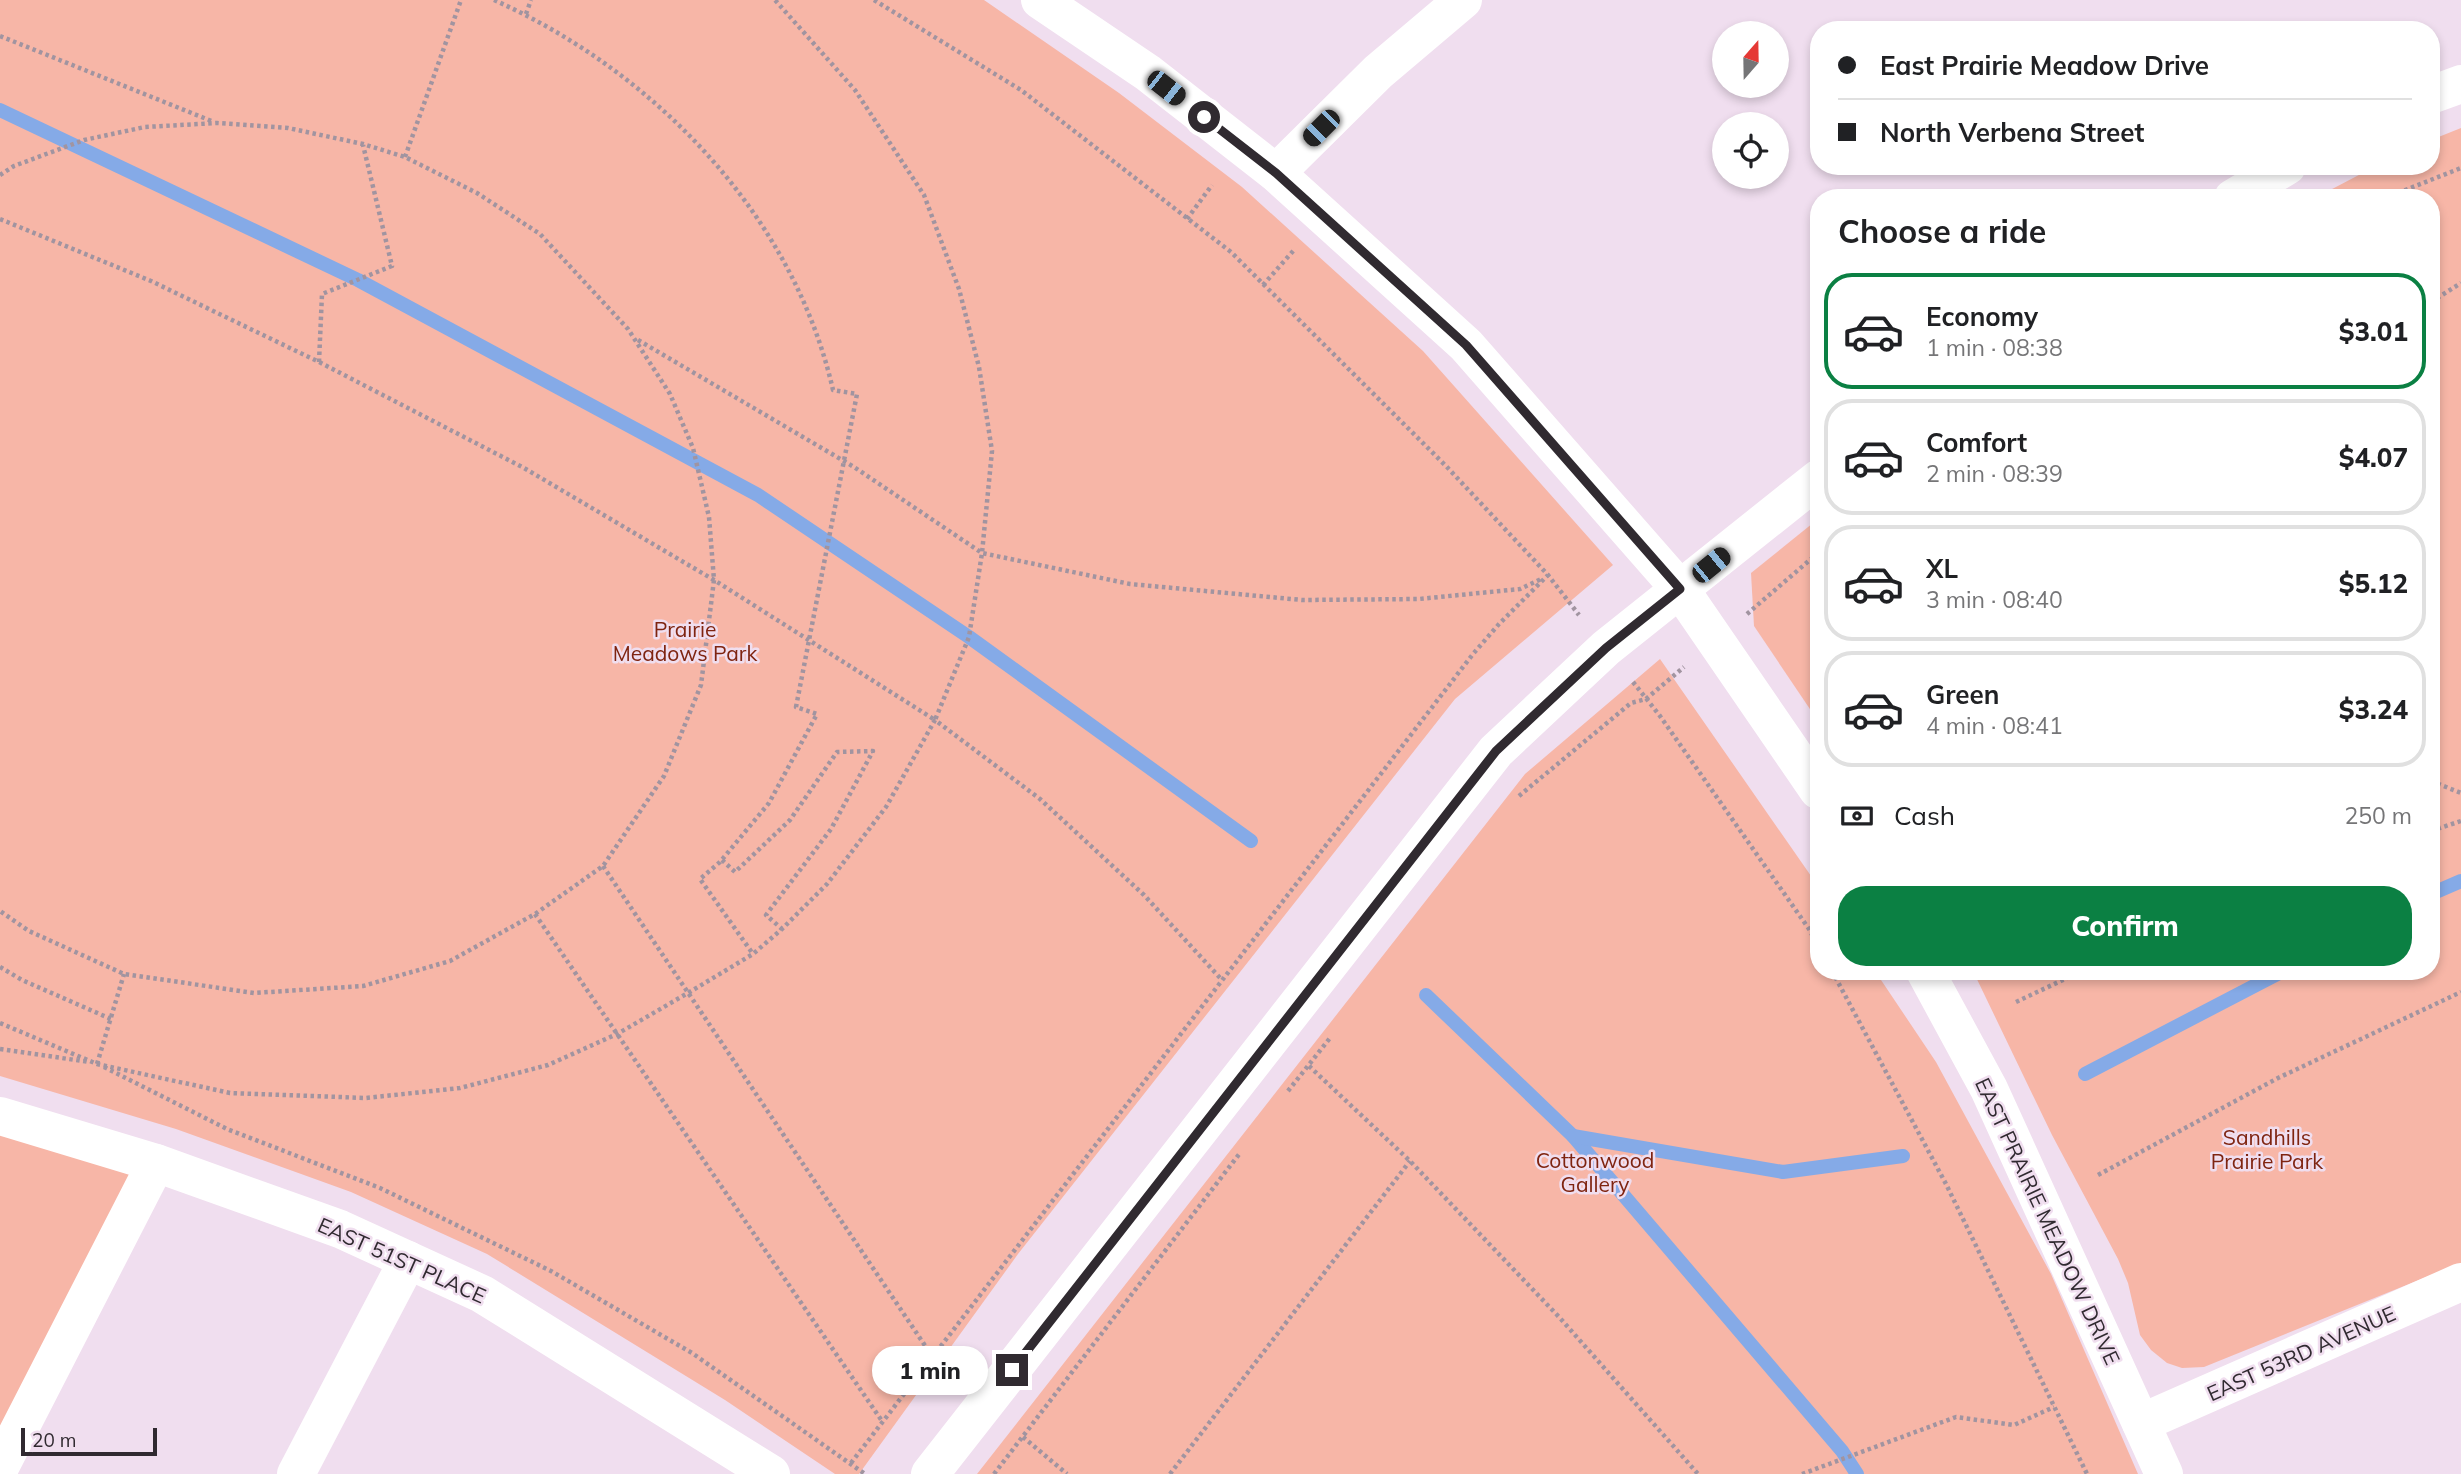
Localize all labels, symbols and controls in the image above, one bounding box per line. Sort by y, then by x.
north arrow [1712,21,1788,98]
map controls [1712,21,1789,189]
text: East Prairie Meadow Drive [1880,49,2209,82]
car [1143,67,1190,109]
route start [1188,101,1220,133]
car [1299,106,1344,150]
button: locate [1712,112,1789,189]
text: North Verbena Street [1880,116,2144,149]
text: Choose a ride [1838,211,2046,251]
icon: car [1842,300,1905,363]
text: Economy [1926,300,2038,333]
text: $3.01 [2339,315,2408,348]
text: 1 min · 08:38 [1926,333,2063,362]
icon: car [1842,426,1905,489]
text: Comfort [1926,426,2027,459]
text: $4.07 [2339,441,2408,474]
text: 2 min · 08:39 [1926,459,2063,488]
car [1689,544,1734,586]
icon: car [1842,552,1905,615]
text: XL [1926,552,1958,585]
text: $5.12 [2339,567,2408,600]
text: 3 min · 08:40 [1926,585,2063,614]
park label: Prairie Meadows Park [613,616,757,666]
icon: car [1842,678,1905,741]
text: Green [1926,678,1999,711]
text: $3.24 [2339,693,2408,726]
text: 4 min · 08:41 [1926,711,2063,740]
icon: cash [1838,797,1876,835]
text: Cash [1894,799,1955,832]
text: 250 m [2344,801,2412,830]
button: Confirm [1838,886,2412,966]
street label: EAST PRAIRIE MEADOW DRIVE [1970,1073,2126,1369]
park label: Sandhills Prairie Park [2211,1124,2323,1174]
park label: Cottonwood Gallery [1536,1147,1654,1197]
street label: EAST 51ST PLACE [314,1211,490,1309]
street label: EAST 53RD AVENUE [2203,1300,2399,1406]
callout: 1 min [872,1346,988,1394]
route end [996,1354,1028,1386]
text: 1 min [899,1356,961,1385]
scale bar [21,1425,158,1457]
text: 20 m [32,1428,76,1452]

